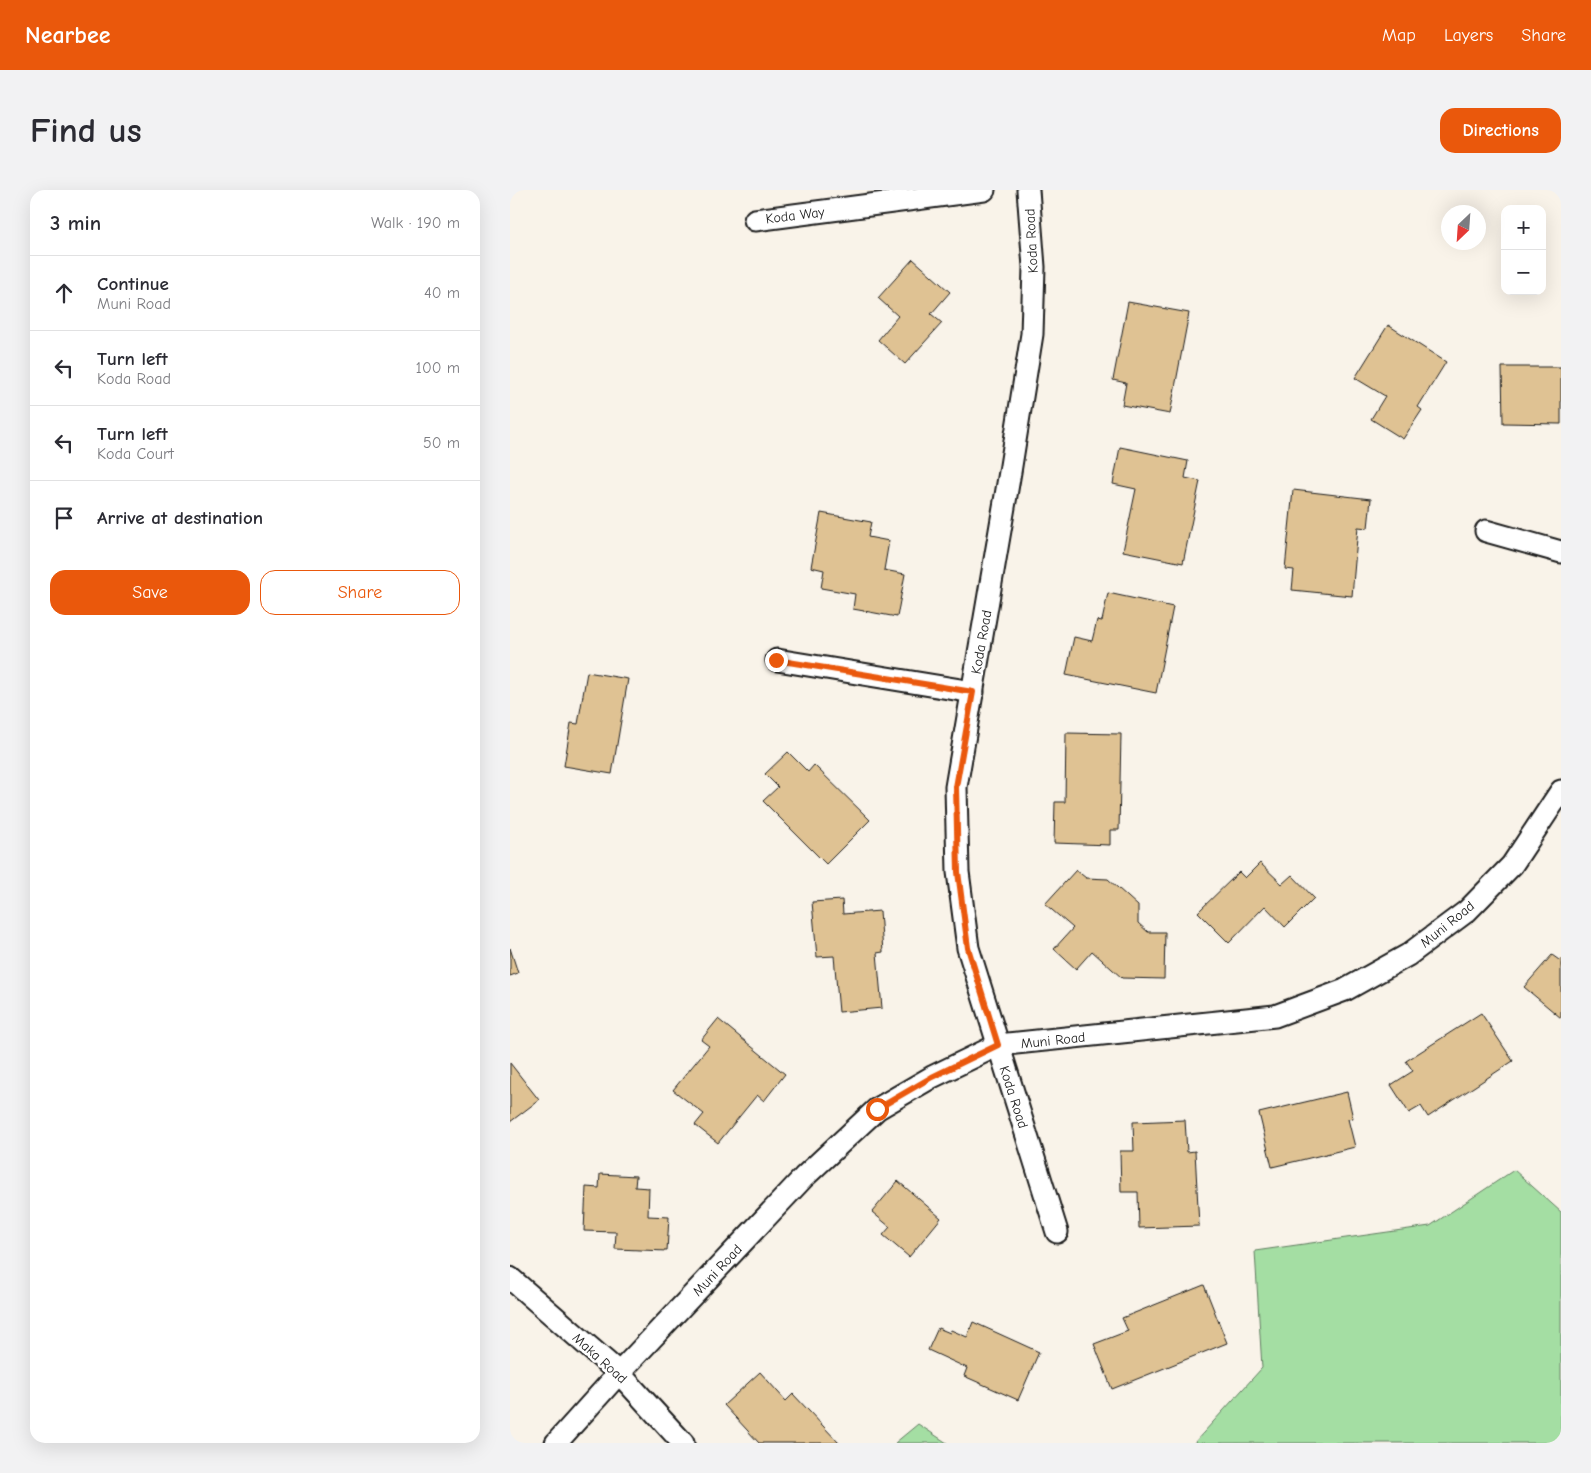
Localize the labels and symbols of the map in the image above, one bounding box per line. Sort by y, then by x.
street label: Koda Way [765,203,826,228]
north arrow [1441,205,1486,250]
street label: Koda Road [1021,208,1042,274]
street label: Koda Road [967,609,995,675]
route end [765,649,788,672]
street label: Muni Road [1417,897,1478,951]
street label: Muni Road [1020,1029,1086,1052]
street label: Koda Road [995,1064,1032,1131]
route start [866,1098,889,1121]
street label: Muni Road [689,1241,746,1300]
street label: Maka Road [569,1329,630,1387]

